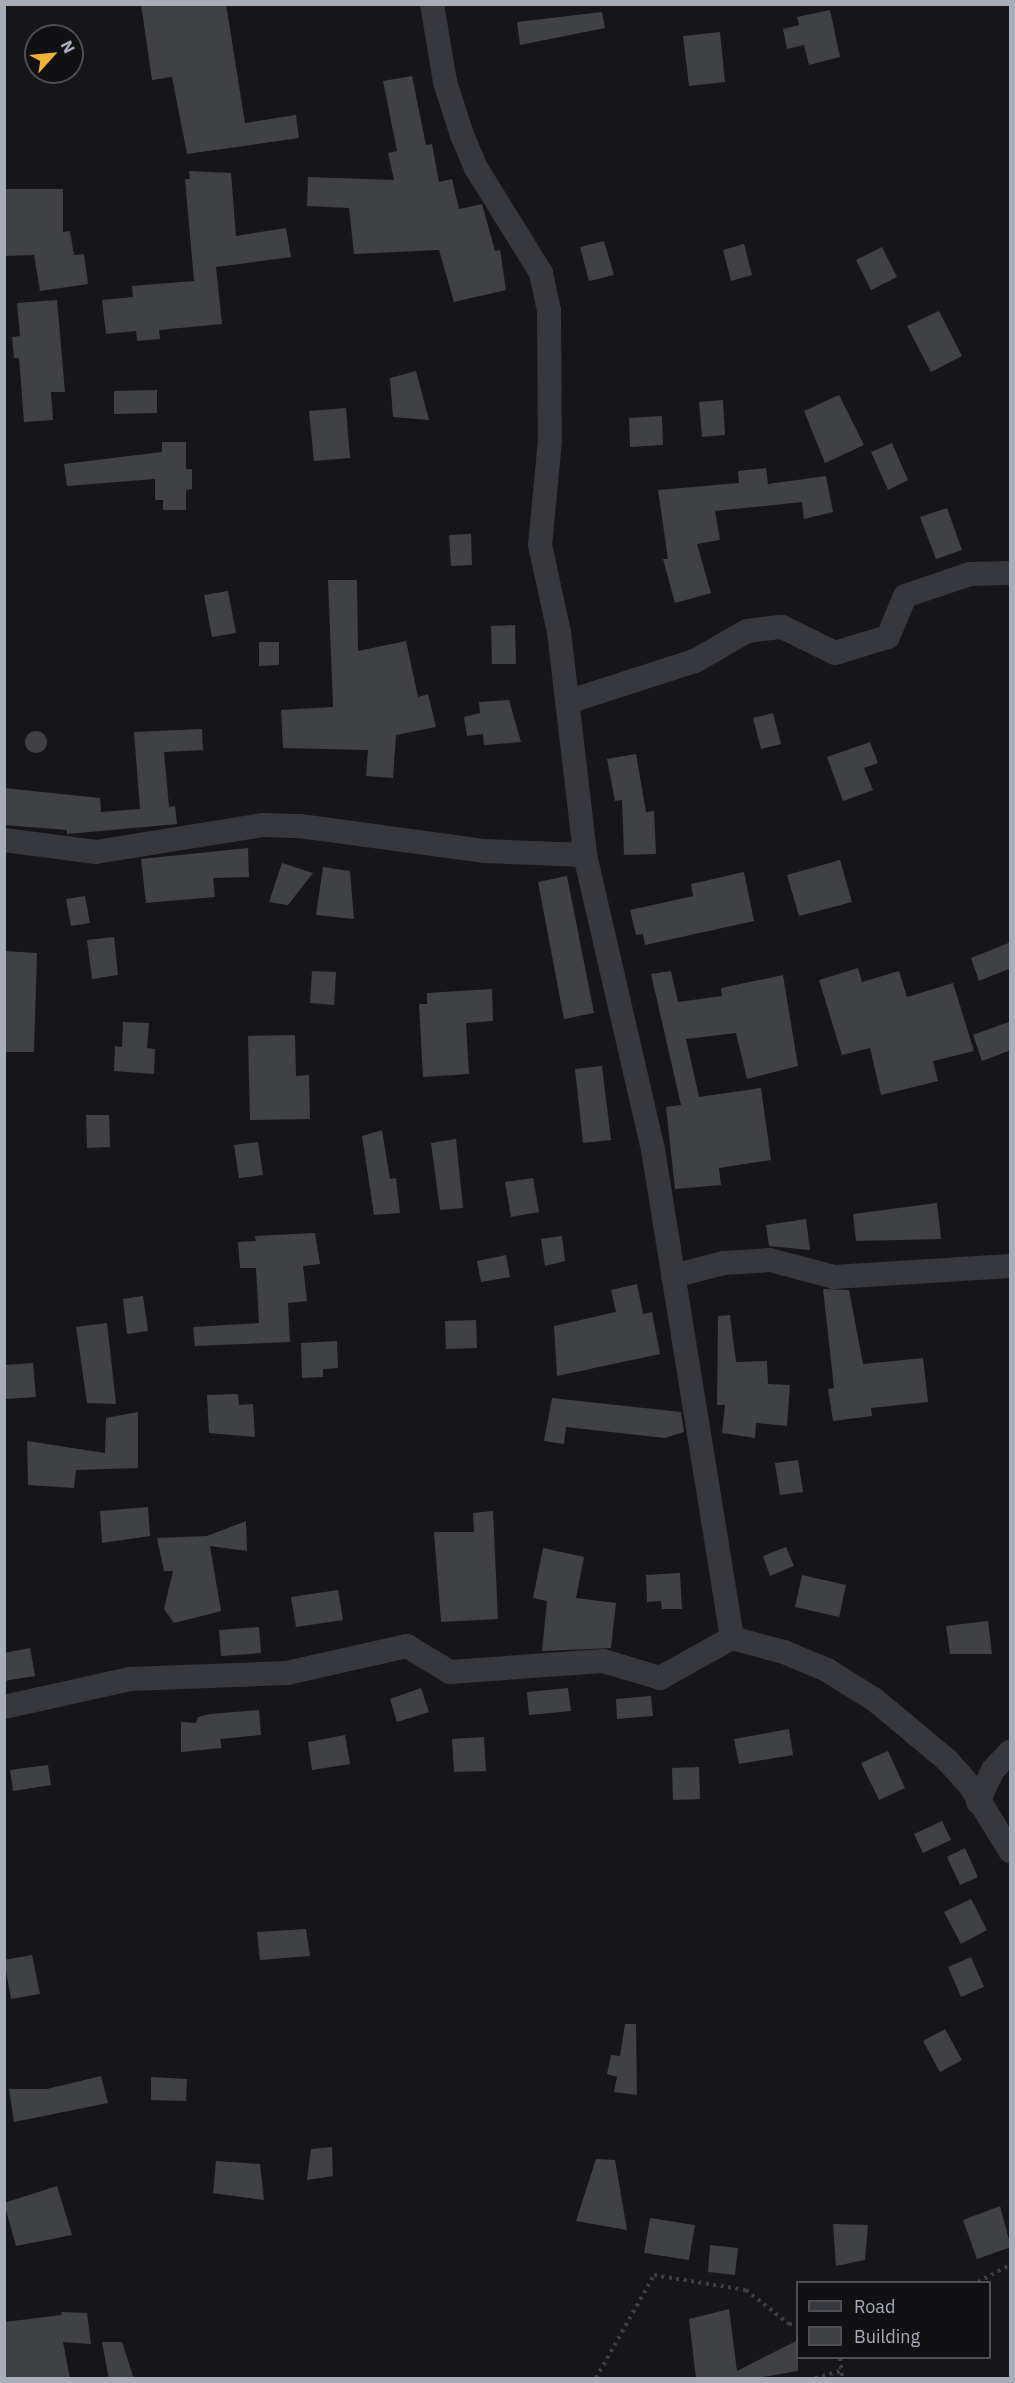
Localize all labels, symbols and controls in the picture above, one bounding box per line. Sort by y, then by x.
north arrow [24,24,84,84]
text: N [57,37,80,56]
legend [796,2281,991,2359]
text: Road [854,2295,895,2318]
text: Building [854,2325,920,2348]

